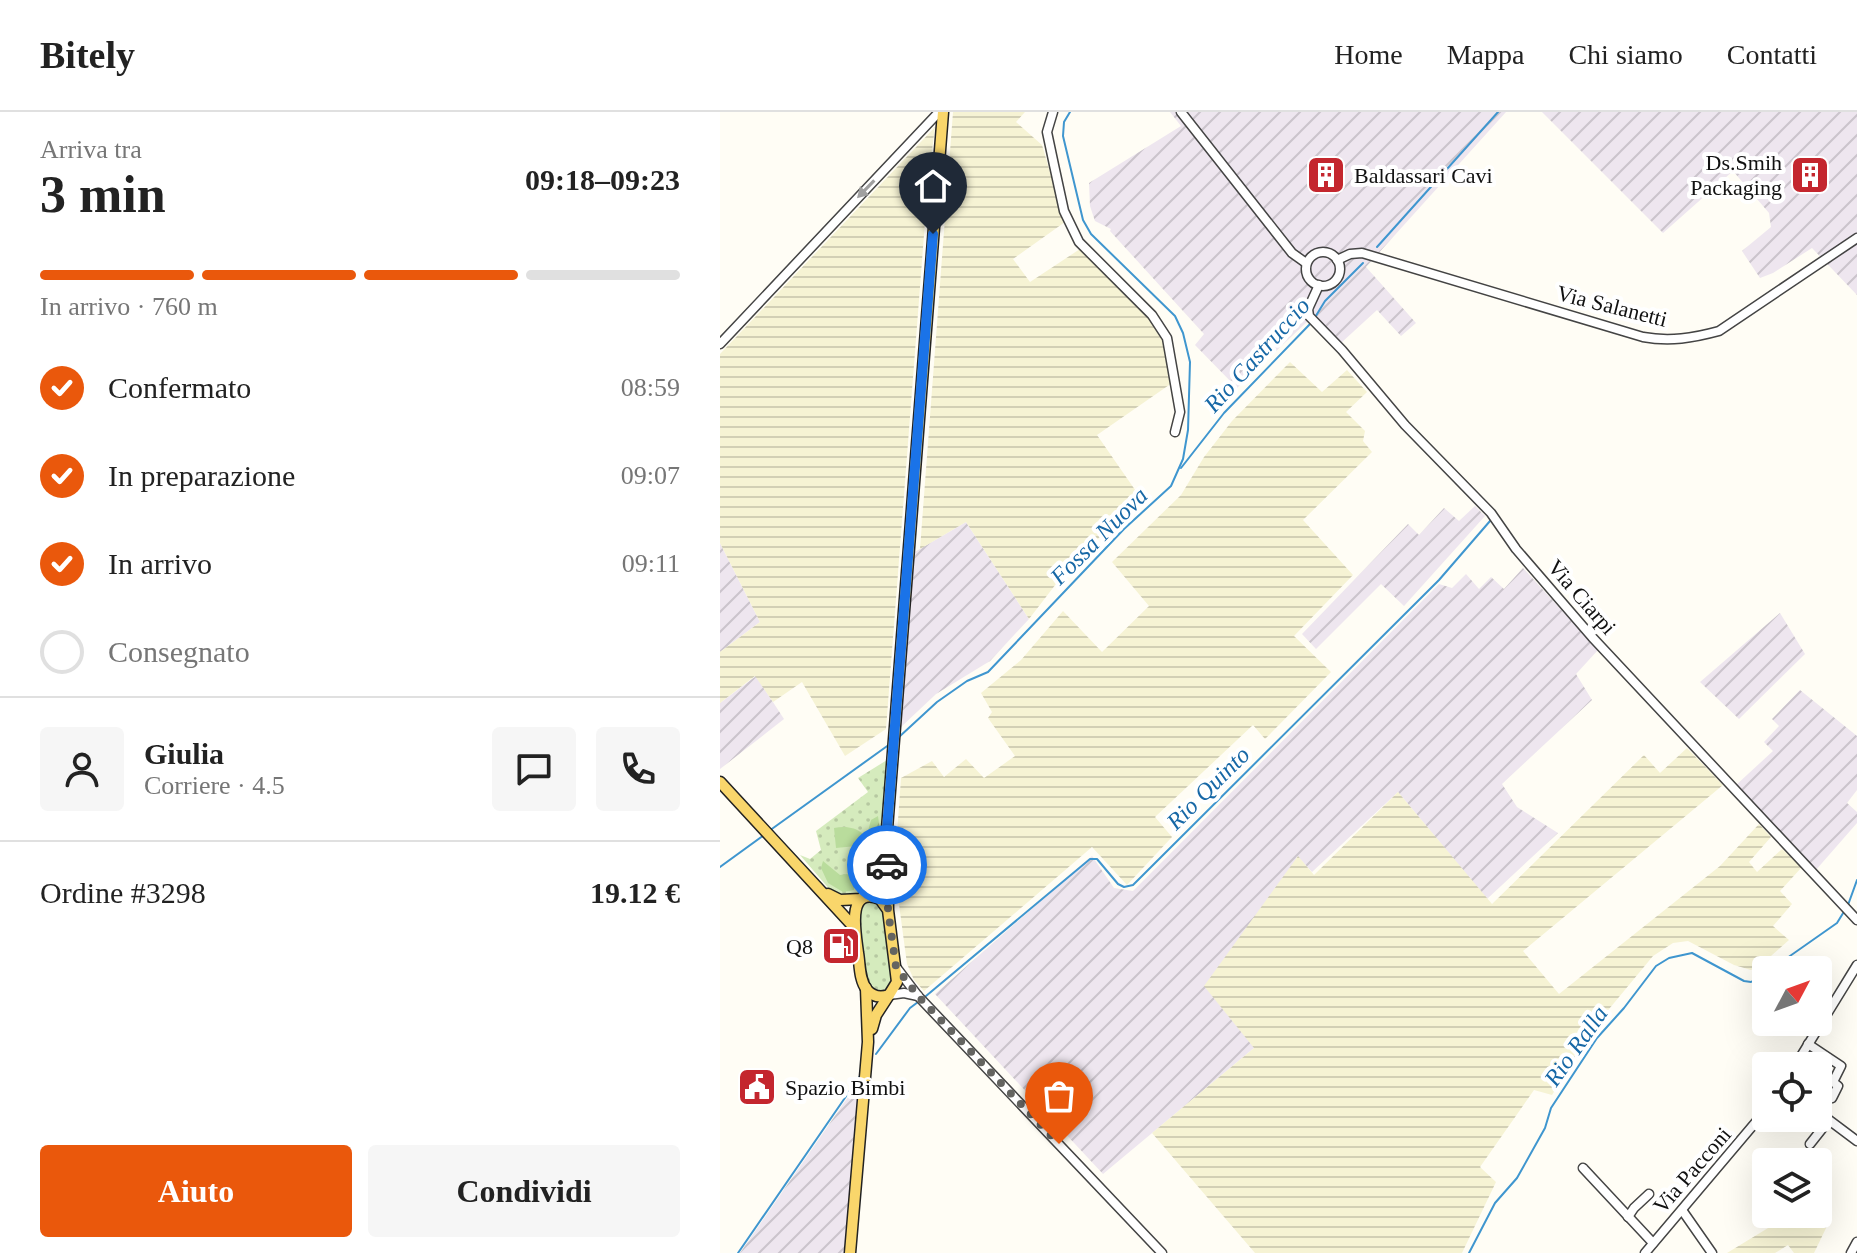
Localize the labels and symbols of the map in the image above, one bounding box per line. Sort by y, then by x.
place label: Ds.Smih Packaging [1690,150,1782,200]
pin [899,152,967,234]
building icon: Baldassari Cavi [1305,154,1347,196]
building icon: Ds.Smih Packaging [1789,154,1831,196]
place label: Baldassari Cavi [1354,163,1493,188]
one-way arrow [858,179,876,198]
street label: Via Salanetti [1554,280,1670,332]
water label: Rio Castruccio [1198,293,1315,418]
water label: Fossa Nuova [1045,482,1153,590]
street label: Via Ciarpi [1543,554,1621,640]
water label: Rio Quinto [1161,741,1255,835]
courier [847,825,927,905]
fuel station icon: Q8 [820,925,862,967]
place label: Q8 [786,934,813,959]
north arrow [1752,956,1832,1036]
water label: Rio Ralla [1539,1001,1613,1092]
pin [1025,1062,1093,1144]
public building icon: Spazio Bimbi [736,1066,778,1108]
place label: Spazio Bimbi [785,1075,905,1100]
street label: Via Pacconi [1648,1122,1736,1218]

